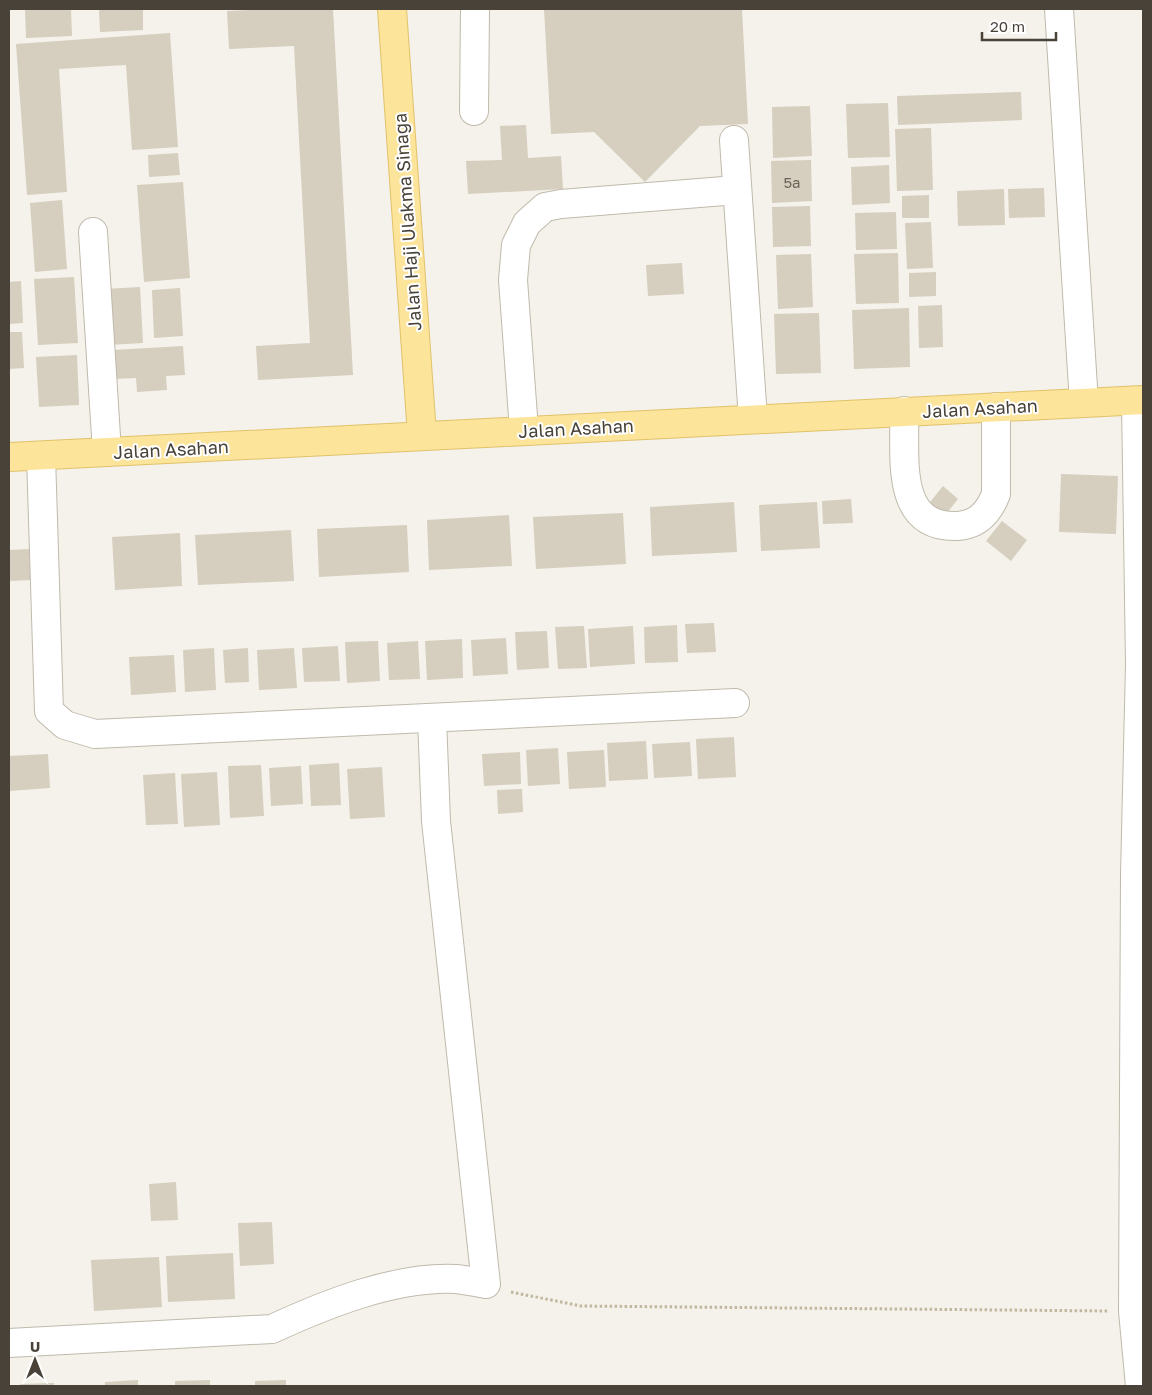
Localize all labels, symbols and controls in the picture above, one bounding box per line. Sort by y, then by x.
scale bar [982,10,1056,42]
text: 20 m [990,17,1025,35]
street label: Jalan Haji Ulakma Sinaga [388,112,426,332]
house number: 5a [783,173,801,191]
street label: Jalan Asahan [922,394,1038,422]
street label: Jalan Asahan [518,414,634,442]
street label: Jalan Asahan [113,435,229,463]
north arrow [10,1335,60,1385]
text: U [30,1338,40,1355]

